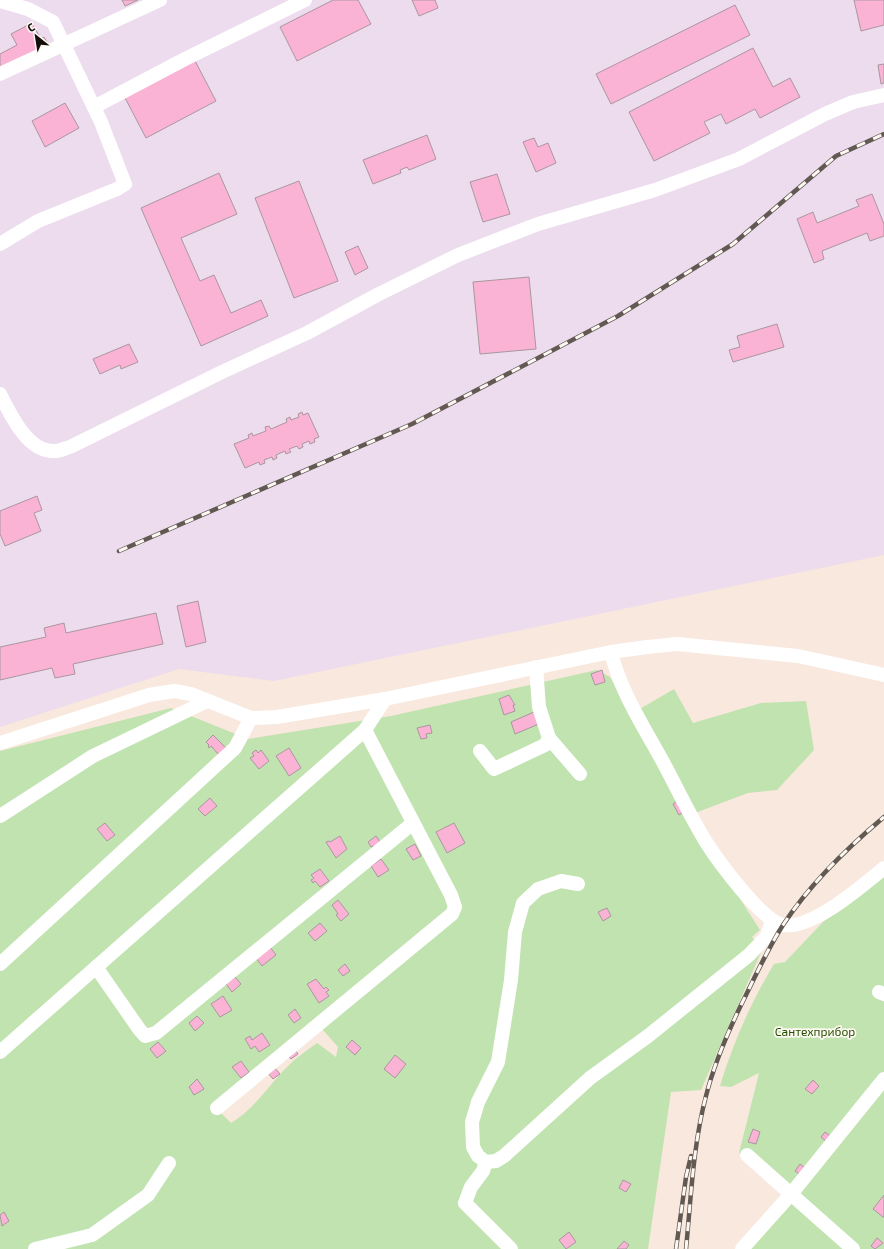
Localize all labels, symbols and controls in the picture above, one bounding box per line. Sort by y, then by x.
north arrow [16,16,56,56]
text: С [25,19,37,34]
park label: Сантехприбор [775,1024,855,1038]

